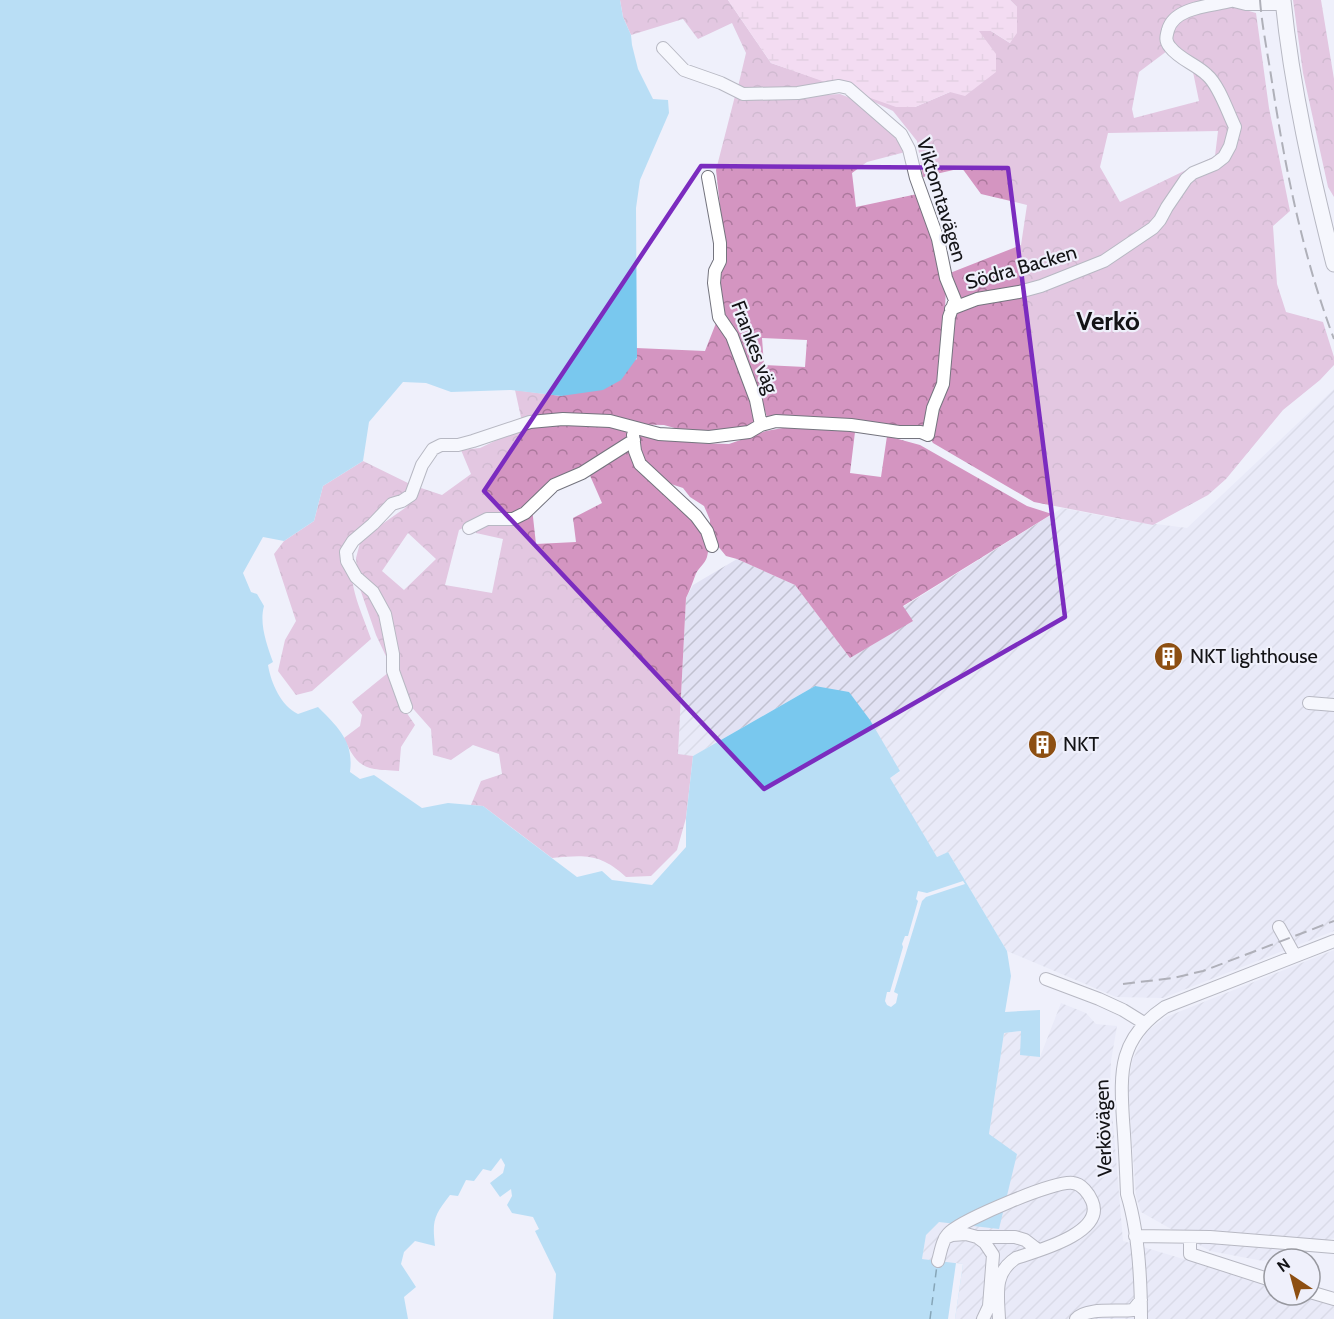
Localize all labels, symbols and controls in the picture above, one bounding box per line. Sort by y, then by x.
street label: Viktomtavägen [912,135,972,265]
street label: Södra Backen [963,240,1079,294]
street label: Frankes väg [726,297,784,398]
district label: Verkö [1076,305,1140,337]
building icon: NKT lighthouse [1153,640,1185,672]
place label: NKT lighthouse [1190,644,1318,668]
building icon: NKT [1026,728,1058,760]
place label: NKT [1063,732,1099,756]
street label: Verkövägen [1089,1079,1117,1177]
north arrow [1262,1247,1322,1307]
text: N [1273,1254,1294,1276]

